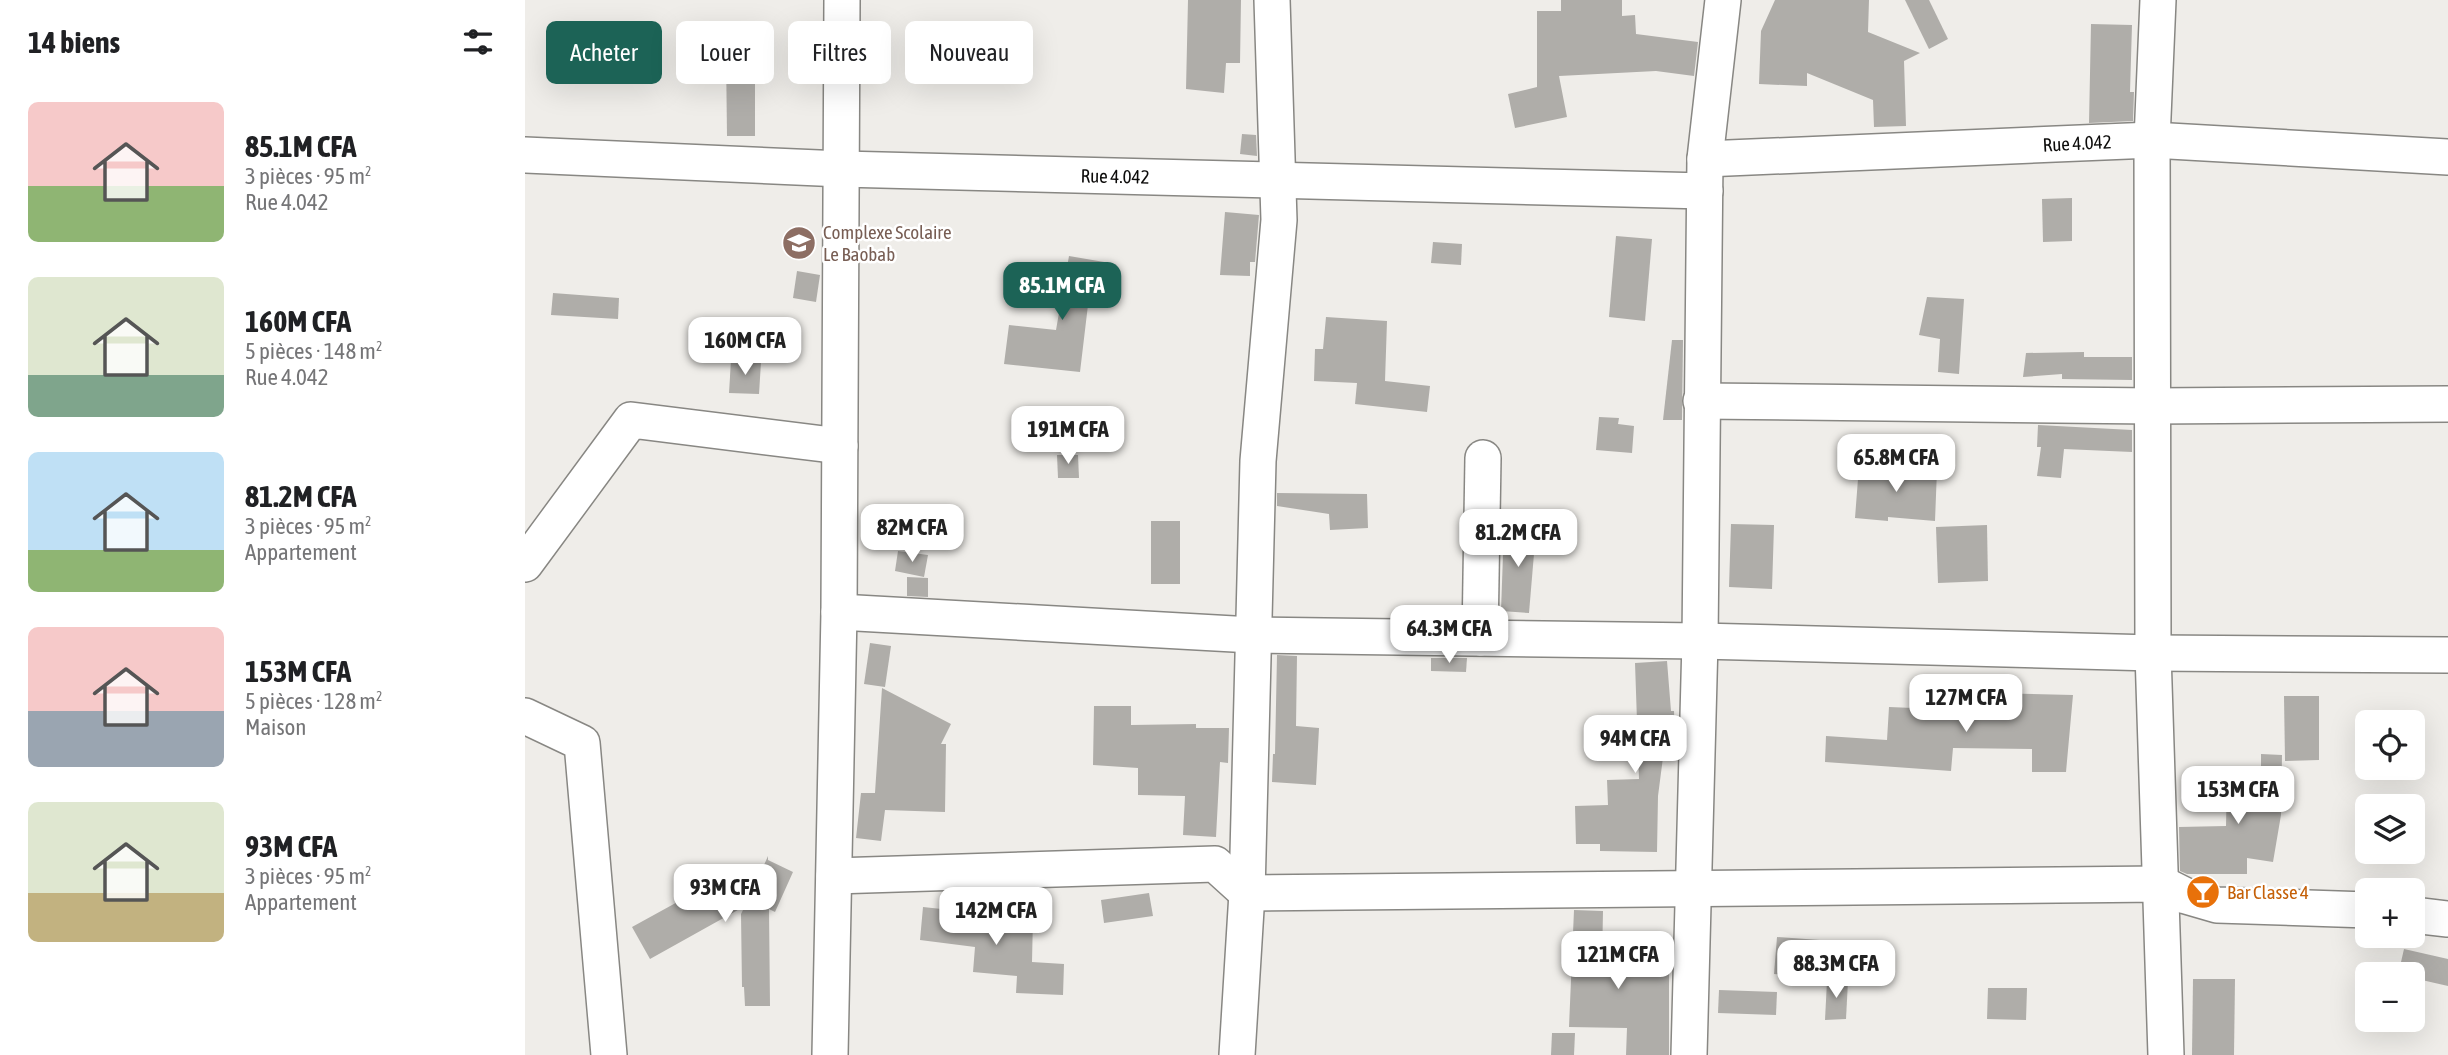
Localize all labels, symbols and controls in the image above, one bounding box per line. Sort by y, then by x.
chip: Acheter [546,21,662,84]
chip: Louer [676,21,774,84]
chip: Filtres [788,21,891,84]
chip: Nouveau [905,21,1033,84]
icon: filters [459,23,497,61]
text: 14 biens [28,25,120,59]
text: 85.1M CFA [245,129,357,163]
icon: home [84,130,168,214]
street label: Rue 4.042 [2042,130,2112,156]
text: 3 pièces · 95 m² [245,163,372,189]
street label: Rue 4.042 [1080,164,1150,188]
text: Rue 4.042 [245,189,329,215]
place label: Complexe Scolaire Le Baobab [823,221,952,265]
school or university icon: Complexe Scolaire Le Baobab [780,224,818,262]
pin: 85.1M CFA [982,262,1142,322]
text: 85.1M CFA [1019,272,1105,298]
text: 160M CFA [245,304,351,338]
icon: home [84,305,168,389]
pin: 160M CFA [673,318,817,377]
text: 160M CFA [704,327,786,353]
text: 5 pièces · 148 m² [245,338,382,364]
text: Rue 4.042 [245,364,329,390]
pin: 191M CFA [996,406,1140,466]
text: 191M CFA [1027,416,1109,442]
pin: 65.8M CFA [1816,434,1976,494]
text: 65.8M CFA [1853,444,1939,470]
text: 81.2M CFA [245,479,357,513]
icon: home [84,480,168,564]
pin: 82M CFA [847,504,977,564]
pin: 81.2M CFA [1438,510,1598,569]
text: 3 pièces · 95 m² [245,513,372,539]
text: 82M CFA [877,514,947,540]
text: 81.2M CFA [1475,519,1561,545]
text: Appartement [245,539,357,565]
pin: 64.3M CFA [1369,606,1529,665]
text: 64.3M CFA [1406,615,1492,641]
text: 153M CFA [245,654,351,688]
icon: home [84,655,168,739]
pin: 127M CFA [1894,674,2038,734]
text: 127M CFA [1925,684,2007,710]
text: 5 pièces · 128 m² [245,688,382,714]
map controls [2355,710,2425,1032]
button: locate [2355,710,2425,780]
text: Maison [245,714,306,740]
pin: 94M CFA [1570,716,1700,775]
text: 94M CFA [1600,725,1670,751]
pin: 153M CFA [2166,766,2310,826]
text: 153M CFA [2197,776,2279,802]
button: layers [2355,794,2425,864]
text: 93M CFA [245,829,337,863]
icon: home [84,830,168,914]
text: 3 pièces · 95 m² [245,863,372,889]
pin: 93M CFA [660,864,790,924]
bar icon: Bar Classe 4 [2184,873,2222,911]
text: 93M CFA [690,874,760,900]
button: + [2355,878,2425,948]
place label: Bar Classe 4 [2227,881,2309,903]
pin: 142M CFA [924,888,1068,947]
text: Appartement [245,889,357,915]
text: 142M CFA [955,897,1037,923]
pin: 121M CFA [1546,932,1690,991]
pin: 88.3M CFA [1756,940,1916,1000]
text: 121M CFA [1577,941,1659,967]
text: 88.3M CFA [1793,950,1879,976]
button: − [2355,962,2425,1032]

